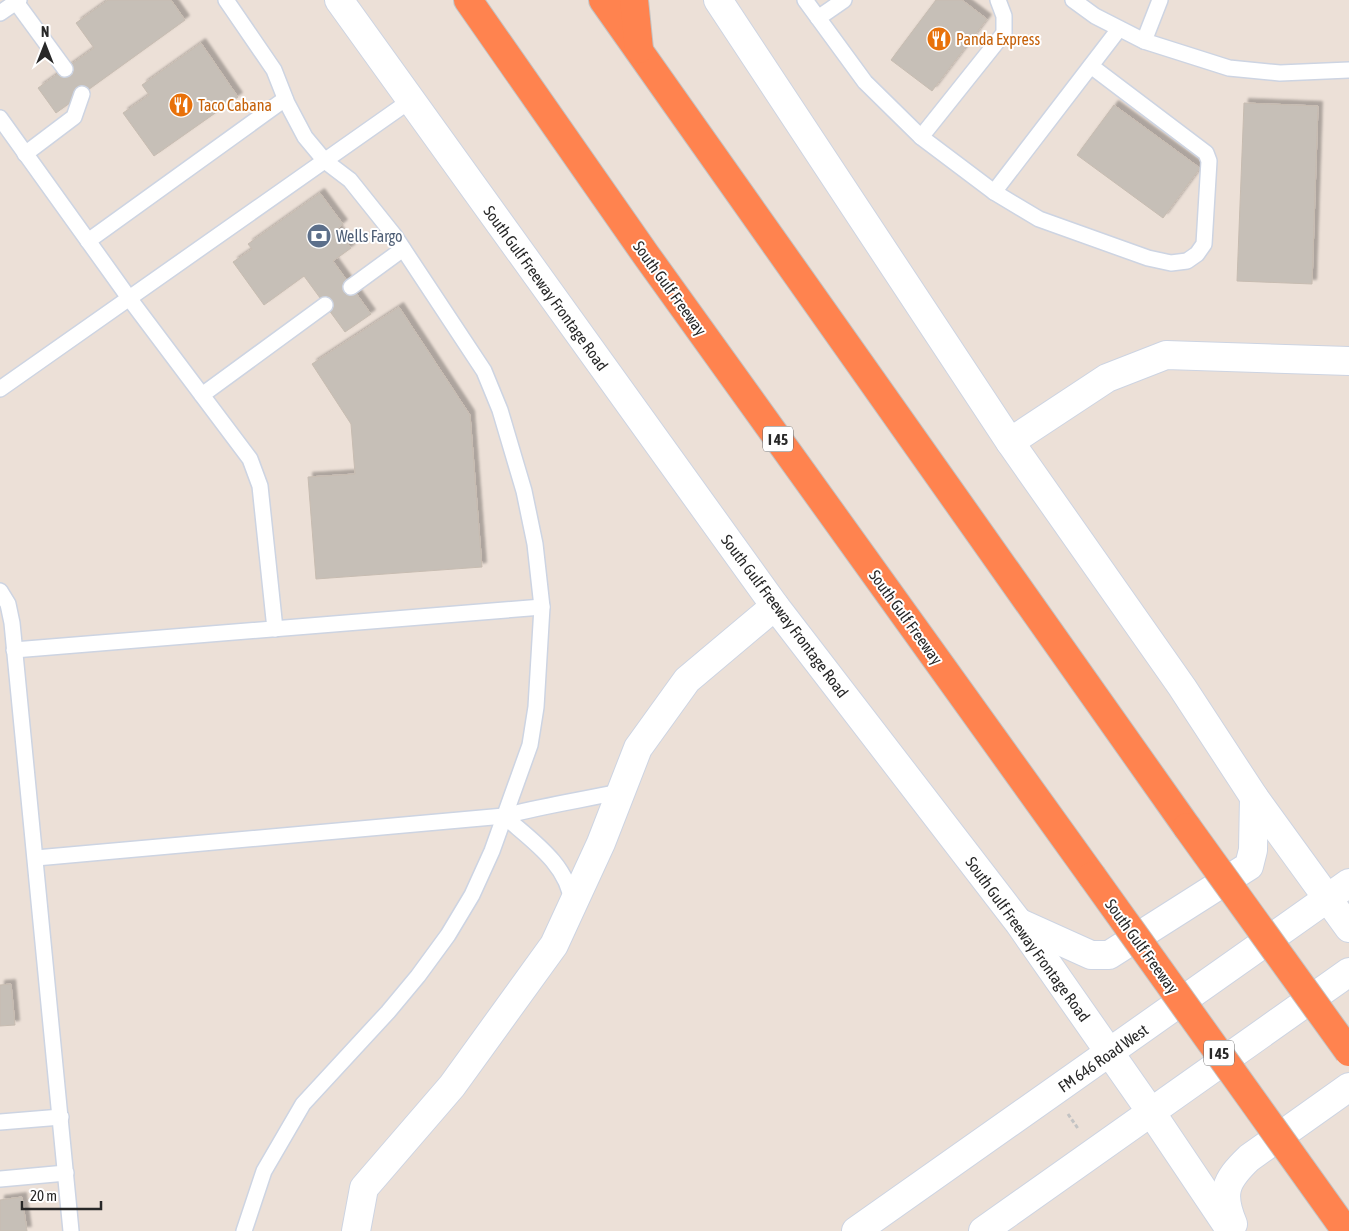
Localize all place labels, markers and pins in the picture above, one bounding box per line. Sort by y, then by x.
restaurant icon: Panda Express [926,26,952,52]
place label: Panda Express [956,30,1040,49]
restaurant icon: Taco Cabana [168,92,194,118]
place label: Taco Cabana [198,96,272,114]
bank icon: Wells Fargo [306,223,332,249]
place label: Wells Fargo [336,227,403,246]

